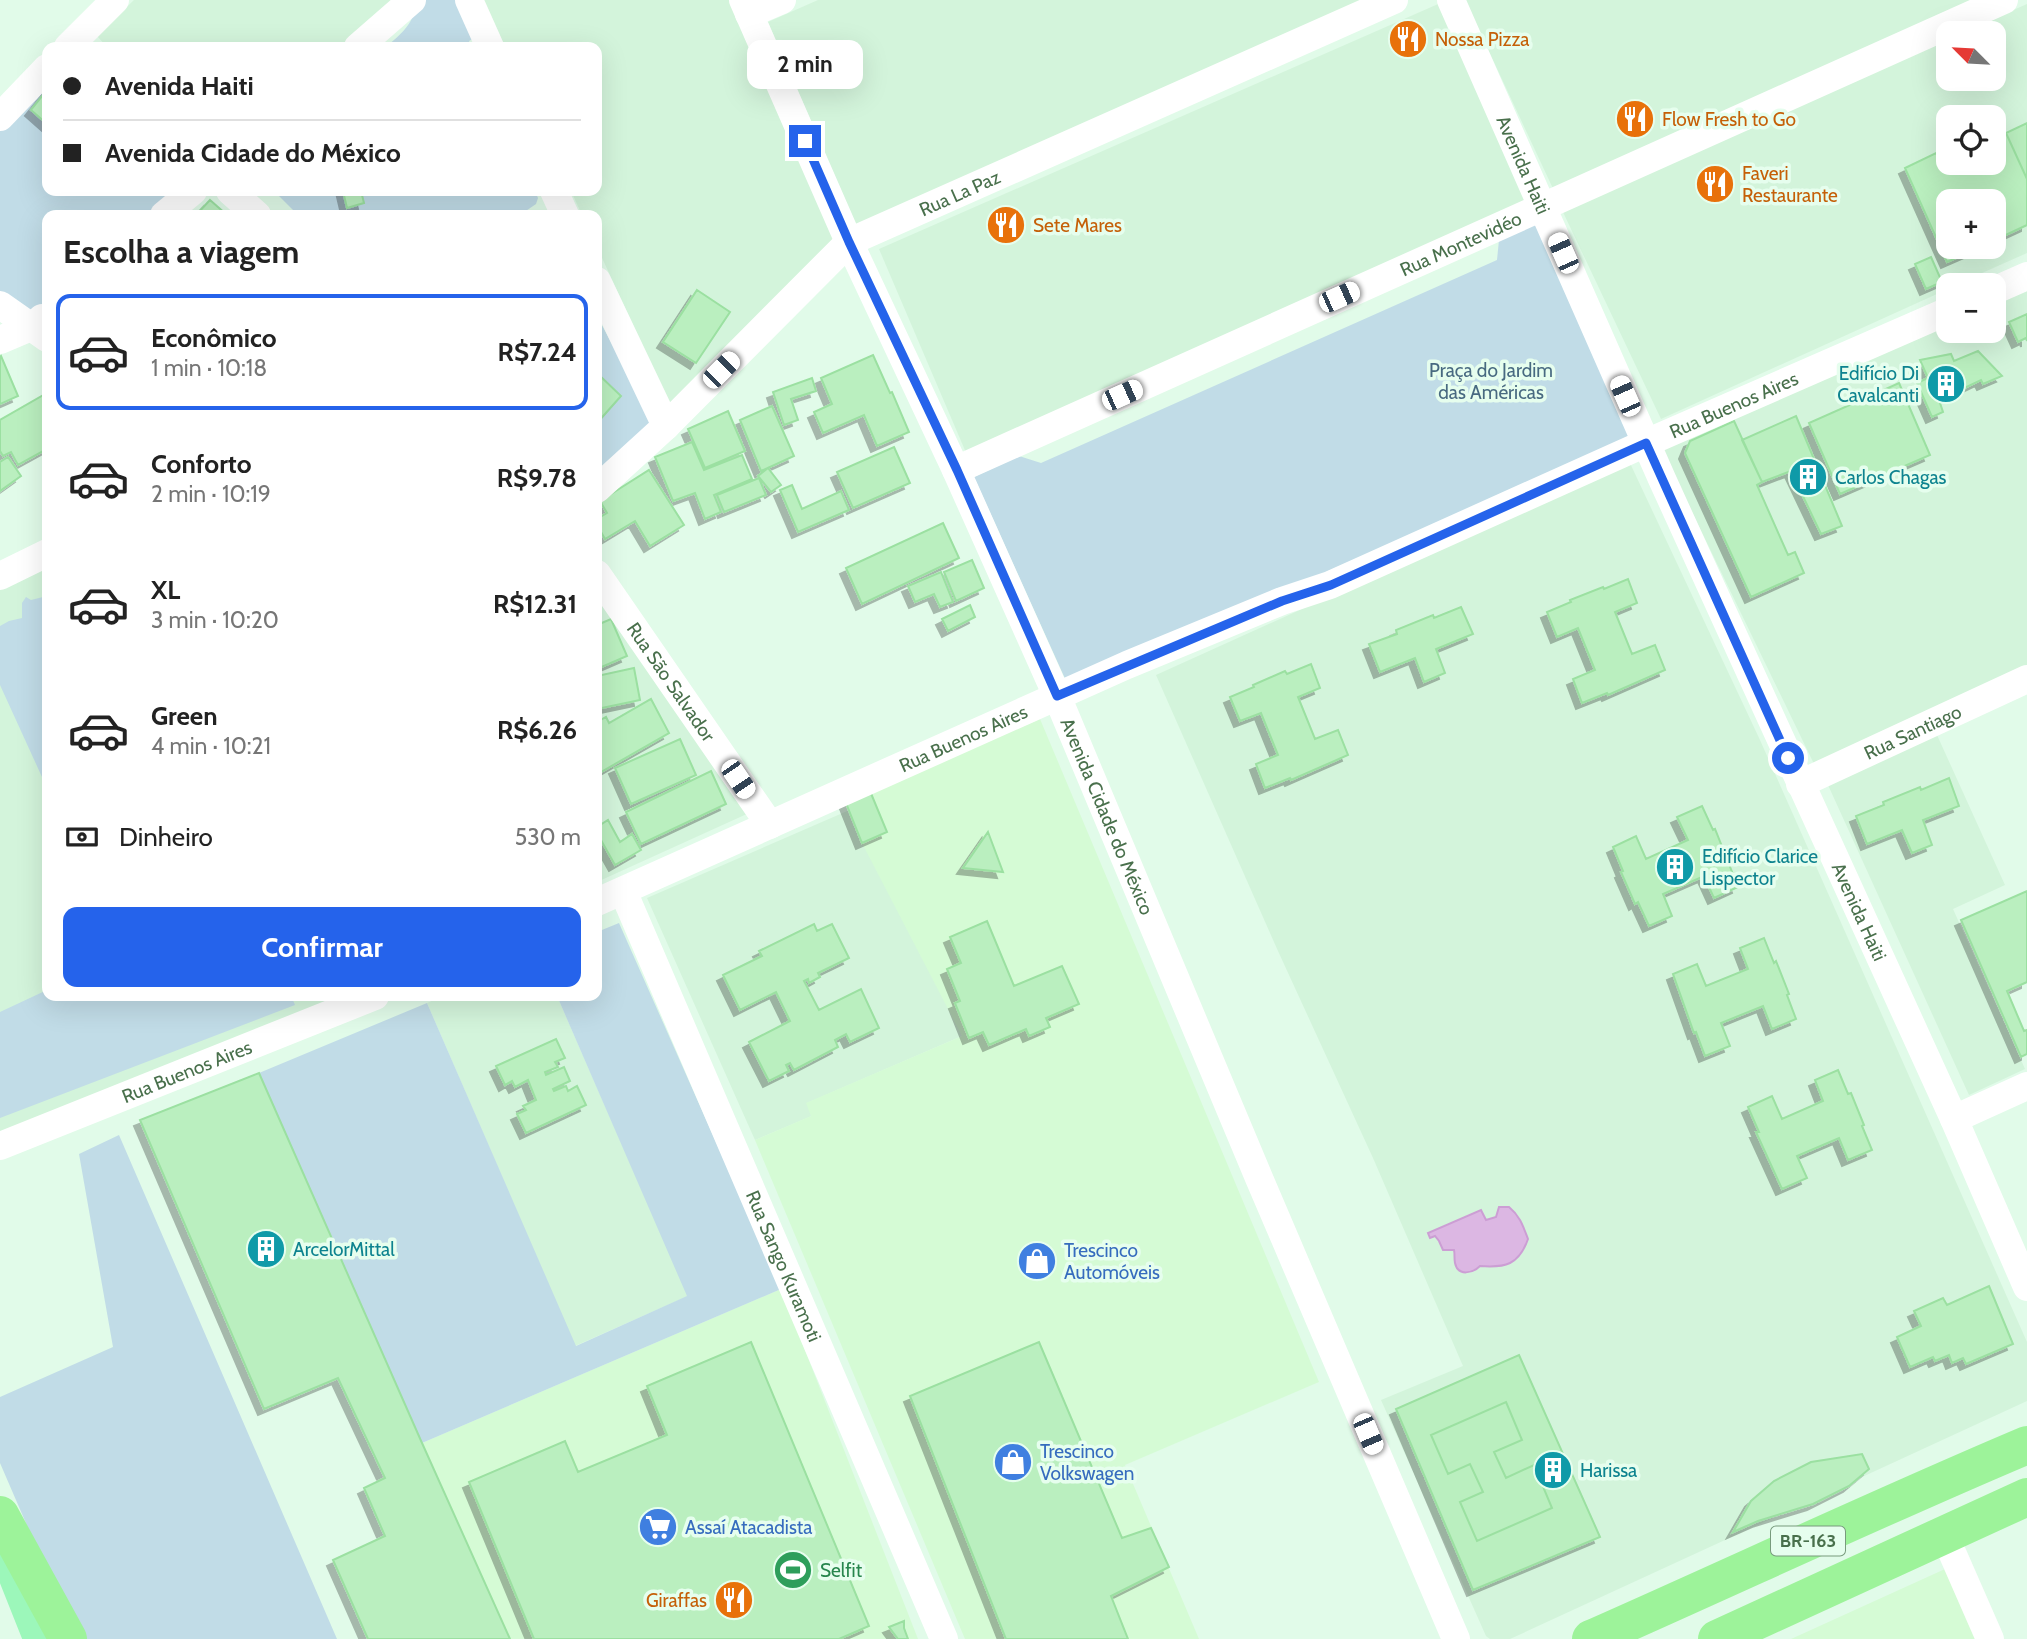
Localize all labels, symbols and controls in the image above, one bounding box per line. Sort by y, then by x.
restaurant icon: Nossa Pizza [1387,18,1429,60]
north arrow [1936,21,2006,91]
map controls [1936,21,2006,343]
place label: Nossa Pizza [1435,28,1530,51]
callout: 2 min [747,40,863,88]
text: 2 min [777,50,833,78]
text: Avenida Haiti [105,70,254,102]
restaurant icon: Flow Fresh to Go [1614,98,1656,140]
button: locate [1936,105,2006,175]
place label: Flow Fresh to Go [1662,108,1796,131]
street label: Avenida Haiti [1492,112,1555,218]
route end [789,125,821,157]
text: Avenida Cidade do México [105,137,401,169]
place label: Faveri Restaurante [1742,162,1838,207]
restaurant icon: Faveri Restaurante [1694,163,1736,205]
street label: Rua La Paz [916,165,1004,221]
button: + [1936,189,2006,259]
restaurant icon: Sete Mares [985,204,1027,246]
street label: Rua Montevidéo [1396,206,1525,281]
place label: Sete Mares [1033,214,1122,237]
car [1545,230,1582,276]
text: Escolha a viagem [63,232,299,271]
button: − [1936,273,2006,343]
car [1316,279,1363,315]
icon: car [67,321,130,384]
text: Econômico [151,322,277,354]
text: R$7.24 [498,336,577,368]
car [699,348,744,392]
text: 1 min · 10:18 [151,354,267,382]
park label: Praça do Jardim das Américas [1429,359,1553,404]
place label: Edifício Di Cavalcanti [1837,362,1919,407]
building icon: Edifício Di Cavalcanti [1925,363,1967,405]
street label: Rua Buenos Aires [1666,366,1802,443]
car [1607,373,1644,419]
car [1099,377,1146,413]
icon: car [67,447,130,510]
text: Conforto [151,448,252,480]
building icon: Carlos Chagas [1787,456,1829,498]
text: R$9.78 [497,462,577,494]
place label: Carlos Chagas [1835,466,1947,489]
text: 2 min · 10:19 [151,480,271,508]
icon: car [67,573,130,636]
text: XL [151,574,180,606]
text: R$12.31 [493,588,577,620]
text: 3 min · 10:20 [151,606,279,634]
street label: Rua São Salvador [622,618,720,746]
icon: car [67,699,130,762]
text: Green [151,700,218,732]
street label: Rua Buenos Aires [895,700,1031,777]
street label: Rua Santiago [1860,700,1965,764]
text: R$6.26 [497,714,577,746]
street label: Avenida Cidade do México [1056,714,1159,918]
text: 4 min · 10:21 [151,732,271,760]
route start [1772,742,1804,774]
car [718,756,759,802]
icon: cash [63,818,101,856]
text: Dinheiro [119,821,213,853]
text: 530 m [515,823,581,851]
place label: Edifício Clarice Lispector [1702,845,1818,890]
building icon: Edifício Clarice Lispector [1654,846,1696,888]
street label: Avenida Haiti [1827,859,1892,964]
button: Confirmar [63,907,581,987]
street label: Rua Buenos Aires [118,1035,255,1108]
street label: Rua Sango Kuramoti [741,1187,826,1345]
building icon: ArcelorMittal [245,1228,287,1270]
place label: ArcelorMittal [293,1238,395,1261]
place label: Trescinco Automóveis [1064,1239,1160,1284]
shop icon: Trescinco Automóveis [1016,1240,1058,1282]
car [1351,1411,1386,1457]
place label: Trescinco Volkswagen [1040,1440,1134,1485]
shop icon: Trescinco Volkswagen [992,1441,1034,1483]
building icon: Harissa [1532,1449,1574,1491]
place label: Harissa [1580,1459,1637,1482]
supermarket icon: Assaí Atacadista [637,1506,679,1548]
place label: Assaí Atacadista [685,1516,812,1539]
road number: BR-163 [1771,1526,1845,1556]
sports icon: Selfit [772,1549,814,1591]
place label: Selfit [820,1559,863,1582]
restaurant icon: Giraffas [713,1579,755,1621]
place label: Giraffas [646,1589,707,1612]

